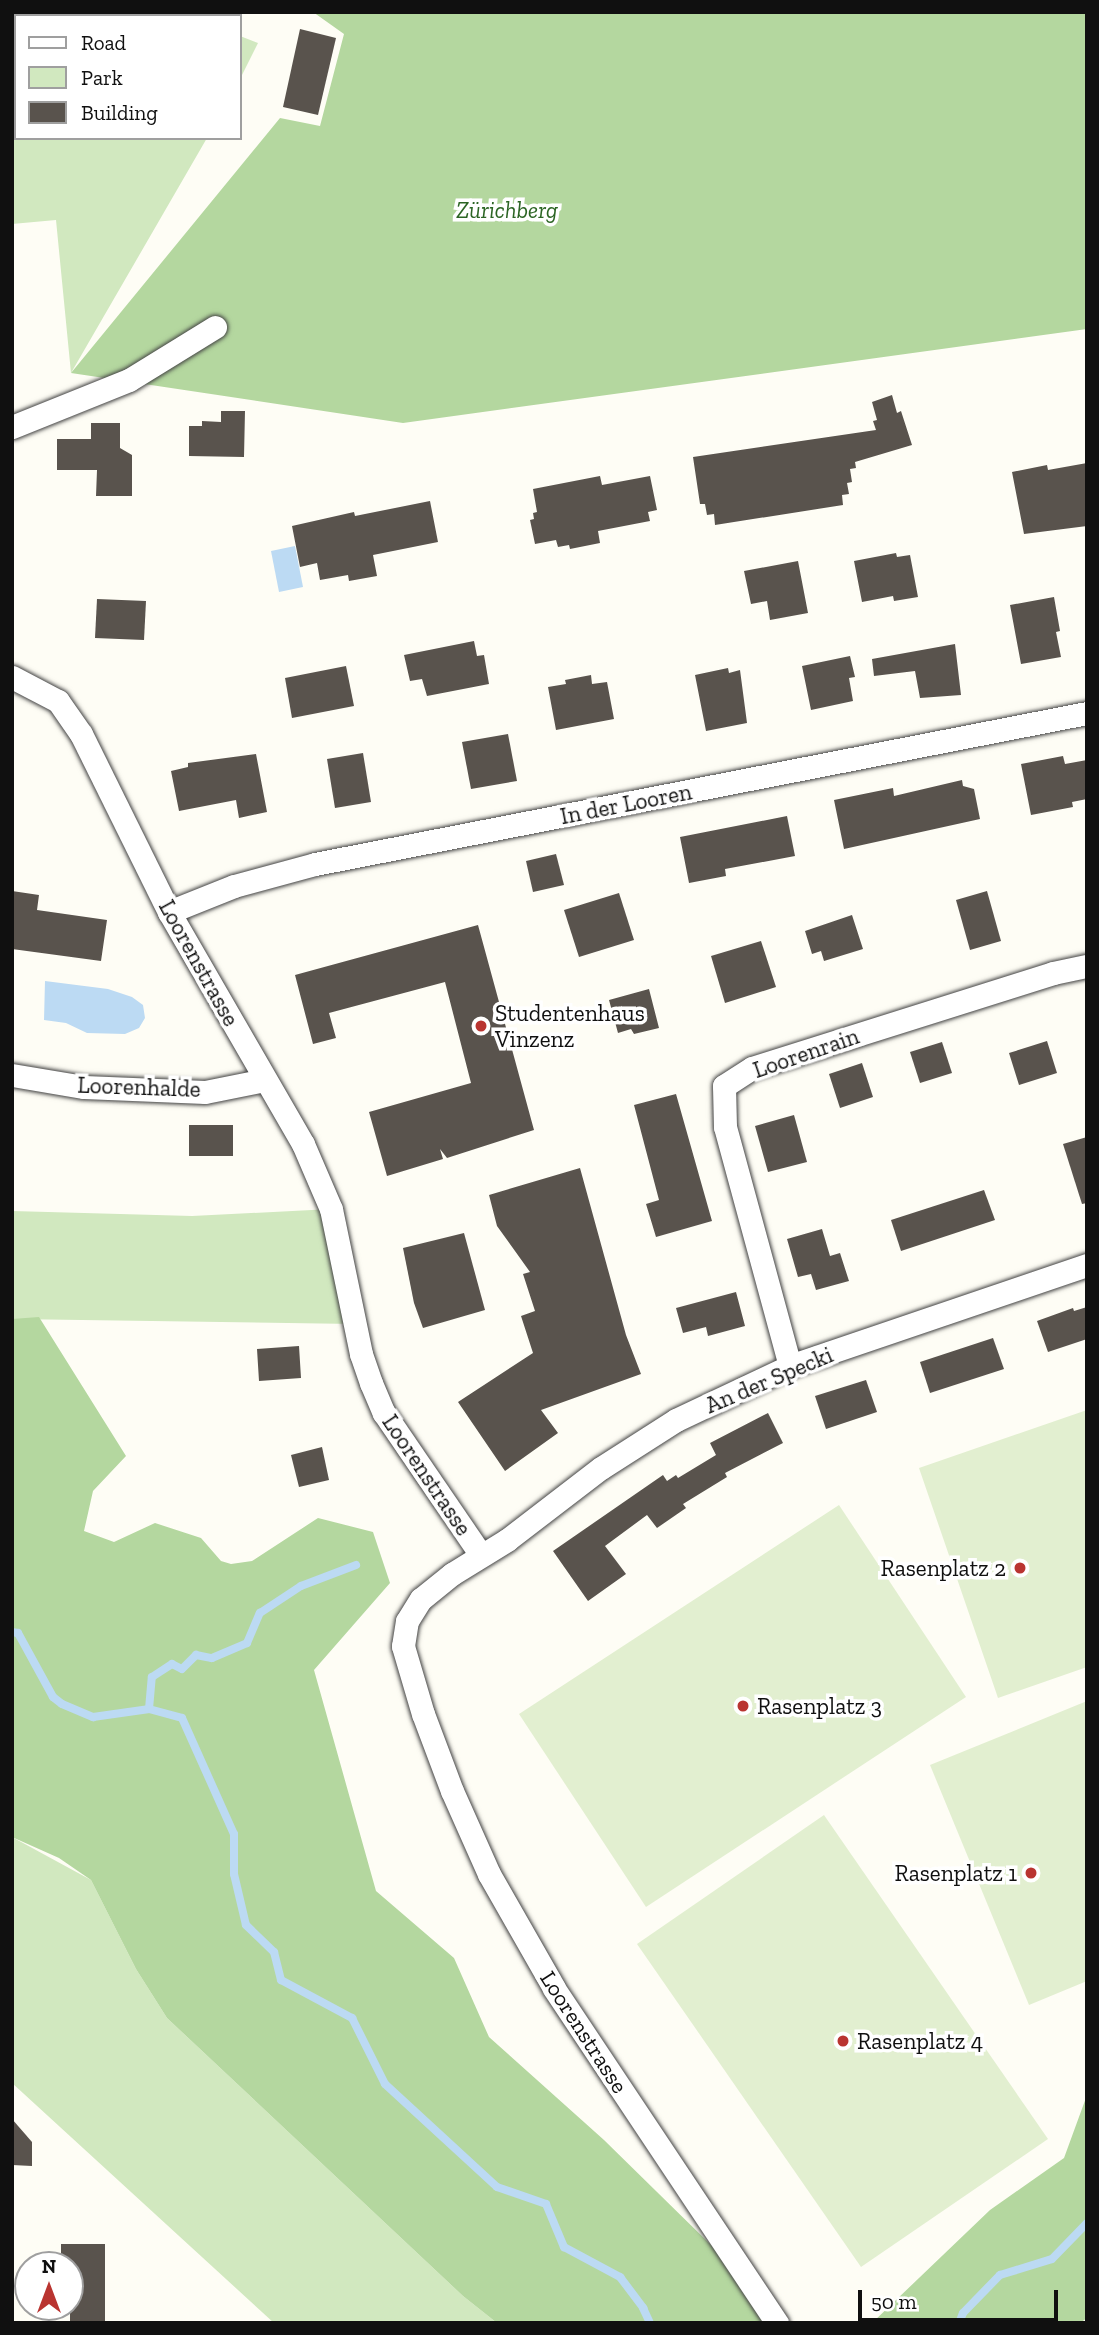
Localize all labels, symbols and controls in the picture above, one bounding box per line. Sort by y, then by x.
legend [14,14,242,140]
text: Road [81,30,126,55]
text: Park [81,65,123,90]
text: Building [81,100,158,125]
park label: Zürichberg [456,196,558,224]
street label: In der Looren [558,778,694,830]
street label: Loorenstrasse [153,895,245,1031]
place label: Studentenhaus Vinzenz [495,999,645,1053]
marker: Studentenhaus Vinzenz [473,1018,489,1034]
street label: Loorenrain [749,1022,863,1084]
street label: Loorenhalde [77,1071,201,1103]
street label: An der Specki [701,1341,837,1419]
street label: Loorenstrasse [376,1409,478,1541]
place label: Rasenplatz 2 [880,1554,1006,1582]
marker: Rasenplatz 2 [1012,1560,1028,1576]
place label: Rasenplatz 3 [757,1692,882,1720]
marker: Rasenplatz 3 [735,1698,751,1714]
place label: Rasenplatz 1 [894,1859,1017,1887]
marker: Rasenplatz 1 [1023,1865,1039,1881]
street label: Loorenstrasse [534,1966,634,2098]
place label: Rasenplatz 4 [857,2027,983,2055]
marker: Rasenplatz 4 [835,2033,851,2049]
north arrow [14,2251,84,2321]
text: N [42,2255,56,2278]
scale bar [861,2276,1060,2320]
text: 50 m [871,2289,917,2314]

